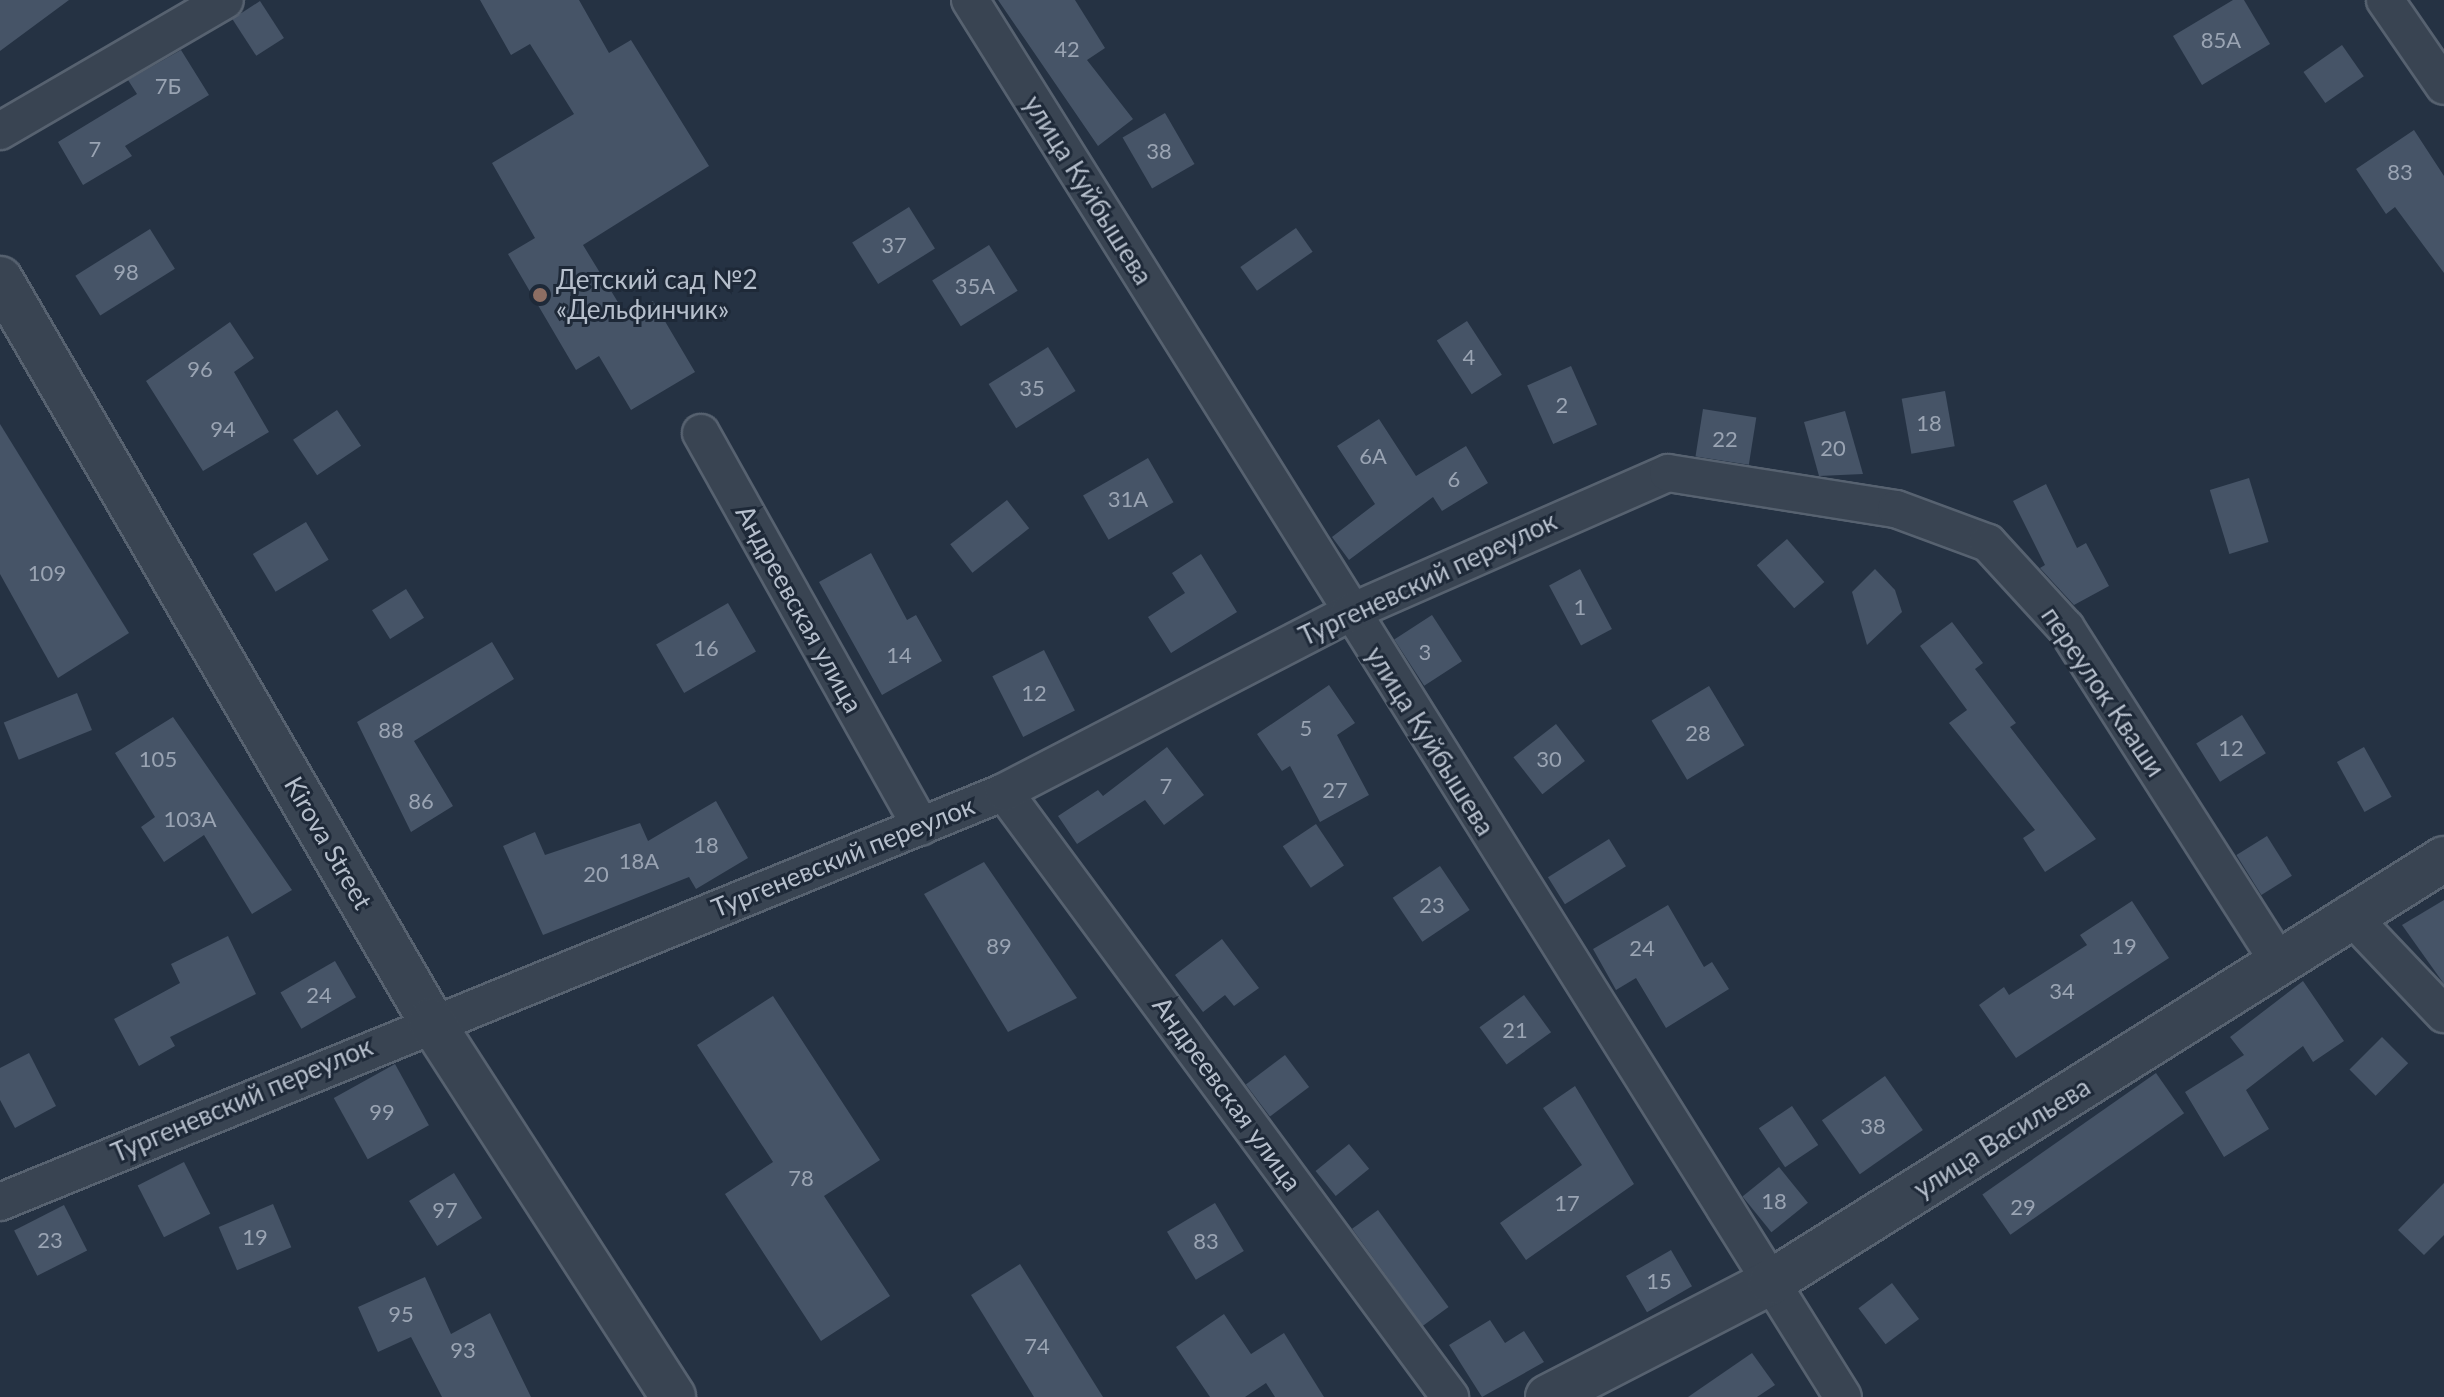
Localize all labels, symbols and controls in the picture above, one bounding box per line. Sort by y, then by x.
house number: 85А [2201,27,2241,53]
house number: 42 [1054,36,1080,62]
house number: 7Б [155,73,181,99]
street label: улица Куйбышева [1017,90,1159,290]
house number: 7 [89,136,101,162]
house number: 38 [1146,138,1172,164]
house number: 83 [2387,159,2413,185]
house number: 37 [881,232,907,258]
house number: 98 [113,259,139,285]
place label: Детский сад №2 «Дельфинчик» [556,264,757,326]
house number: 35А [955,273,995,299]
marker: Детский сад №2 «Дельфинчик» [531,286,549,304]
house number: 4 [1463,344,1475,370]
house number: 96 [187,356,213,382]
house number: 35 [1019,375,1045,401]
house number: 2 [1556,392,1568,418]
house number: 18 [1916,410,1942,436]
house number: 94 [210,416,236,442]
house number: 22 [1712,426,1738,452]
house number: 20 [1820,435,1846,461]
house number: 6А [1359,443,1387,469]
house number: 6 [1448,466,1460,492]
house number: 31А [1108,486,1148,512]
street label: Андреевская улица [729,500,869,718]
street label: Тургеневский переулок [1294,506,1562,652]
house number: 109 [28,560,66,586]
house number: 1 [1574,594,1586,620]
street label: переулок Кваши [2035,601,2171,783]
house number: 16 [693,635,719,661]
house number: 3 [1419,639,1431,665]
street label: улица Куйбышева [1359,641,1501,841]
house number: 14 [886,642,912,668]
house number: 12 [1021,680,1047,706]
house number: 5 [1300,715,1312,741]
house number: 88 [378,717,404,743]
house number: 28 [1685,720,1711,746]
house number: 12 [2218,735,2244,761]
house number: 105 [139,746,177,772]
house number: 30 [1536,746,1562,772]
street label: Kirova Street [278,771,378,915]
house number: 7 [1160,773,1172,799]
house number: 27 [1322,777,1348,803]
house number: 86 [408,788,434,814]
street label: Тургеневский переулок [707,790,979,924]
house number: 103А [163,806,217,832]
house number: 18 [693,832,719,858]
house number: 18А [619,848,659,874]
house number: 20 [583,861,609,887]
house number: 23 [1419,892,1445,918]
house number: 89 [986,933,1012,959]
house number: 19 [2111,933,2137,959]
house number: 24 [1629,935,1655,961]
house number: 34 [2049,978,2075,1004]
house number: 24 [306,982,332,1008]
street label: Андреевская улица [1146,991,1308,1197]
house number: 21 [1502,1017,1528,1043]
street label: Тургеневский переулок [107,1031,377,1169]
street label: улица Васильева [1908,1071,2096,1205]
house number: 99 [369,1099,395,1125]
house number: 38 [1860,1113,1886,1139]
house number: 78 [788,1165,814,1191]
house number: 18 [1761,1188,1787,1214]
house number: 17 [1554,1190,1580,1216]
house number: 29 [2010,1194,2036,1220]
house number: 97 [432,1197,458,1223]
house number: 19 [242,1224,268,1250]
house number: 23 [37,1227,63,1253]
house number: 83 [1193,1228,1219,1254]
house number: 15 [1646,1268,1672,1294]
house number: 95 [388,1301,414,1327]
house number: 74 [1024,1333,1050,1359]
house number: 93 [450,1337,476,1363]

